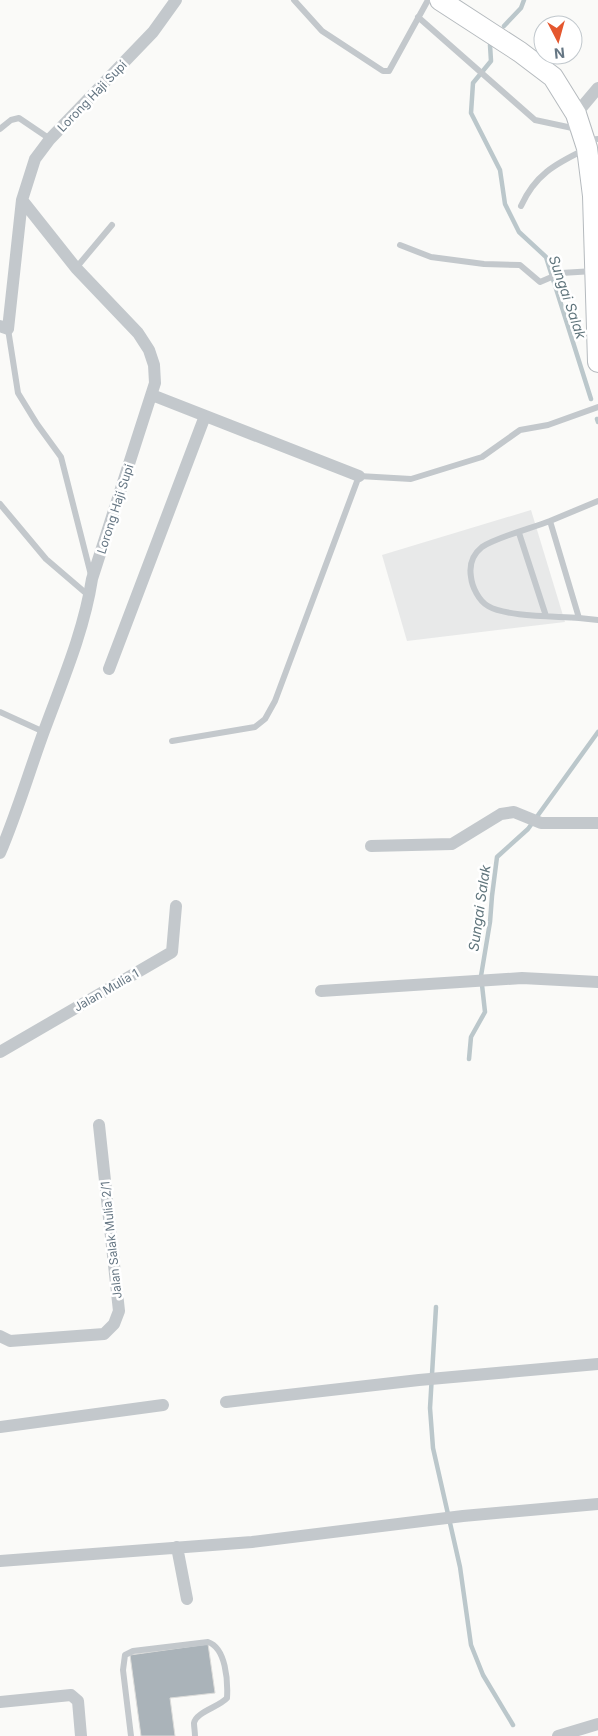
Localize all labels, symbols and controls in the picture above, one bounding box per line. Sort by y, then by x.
north arrow [533,15,583,65]
text: N [553,44,566,62]
street label: Lorong Haji Supi [54,57,130,135]
water label: Sungai Salak [546,253,590,341]
street label: Lorong Haji Supi [93,462,137,556]
water label: Sungai Salak [465,863,494,952]
street label: Jalan Mulia 1 [71,965,141,1015]
street label: Jalan Salak Mulia 2/1 [97,1180,125,1300]

